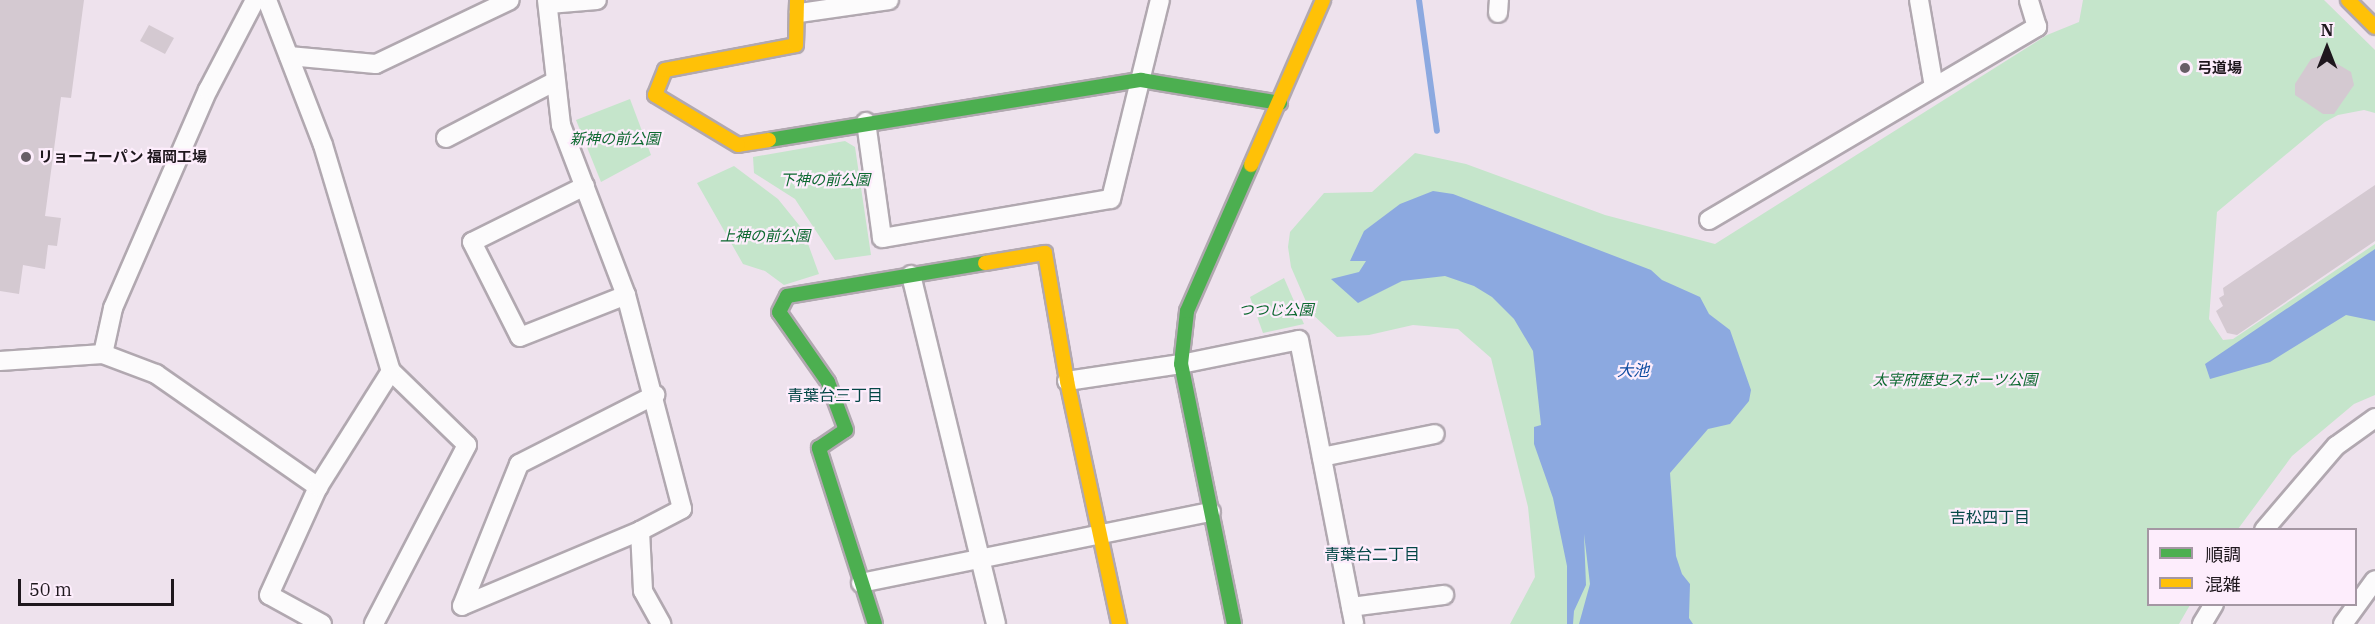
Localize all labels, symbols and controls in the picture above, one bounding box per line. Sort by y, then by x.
north arrow [2297,18,2357,78]
text: N [2321,20,2333,40]
place label: 弓道場 [2197,59,2242,77]
marker: 弓道場 [2178,61,2192,75]
park label: 新神の前公園 [570,130,660,148]
place label: リョーユーパン 福岡工場 [38,148,206,166]
marker: リョーユーパン 福岡工場 [19,150,33,164]
park label: 下神の前公園 [780,171,870,189]
park label: 上神の前公園 [720,227,810,245]
park label: つつじ公園 [1239,301,1313,319]
water label: 大池 [1617,360,1649,380]
park label: 太宰府歴史スポーツ公園 [1873,371,2037,389]
district label: 青葉台三丁目 [787,385,883,405]
district label: 吉松四丁目 [1950,507,2030,527]
legend [2147,528,2357,606]
text: 順調 [2205,543,2241,566]
district label: 青葉台二丁目 [1324,544,1420,564]
scale bar [21,567,177,605]
text: 混雑 [2205,573,2241,596]
text: 50 m [29,578,72,601]

